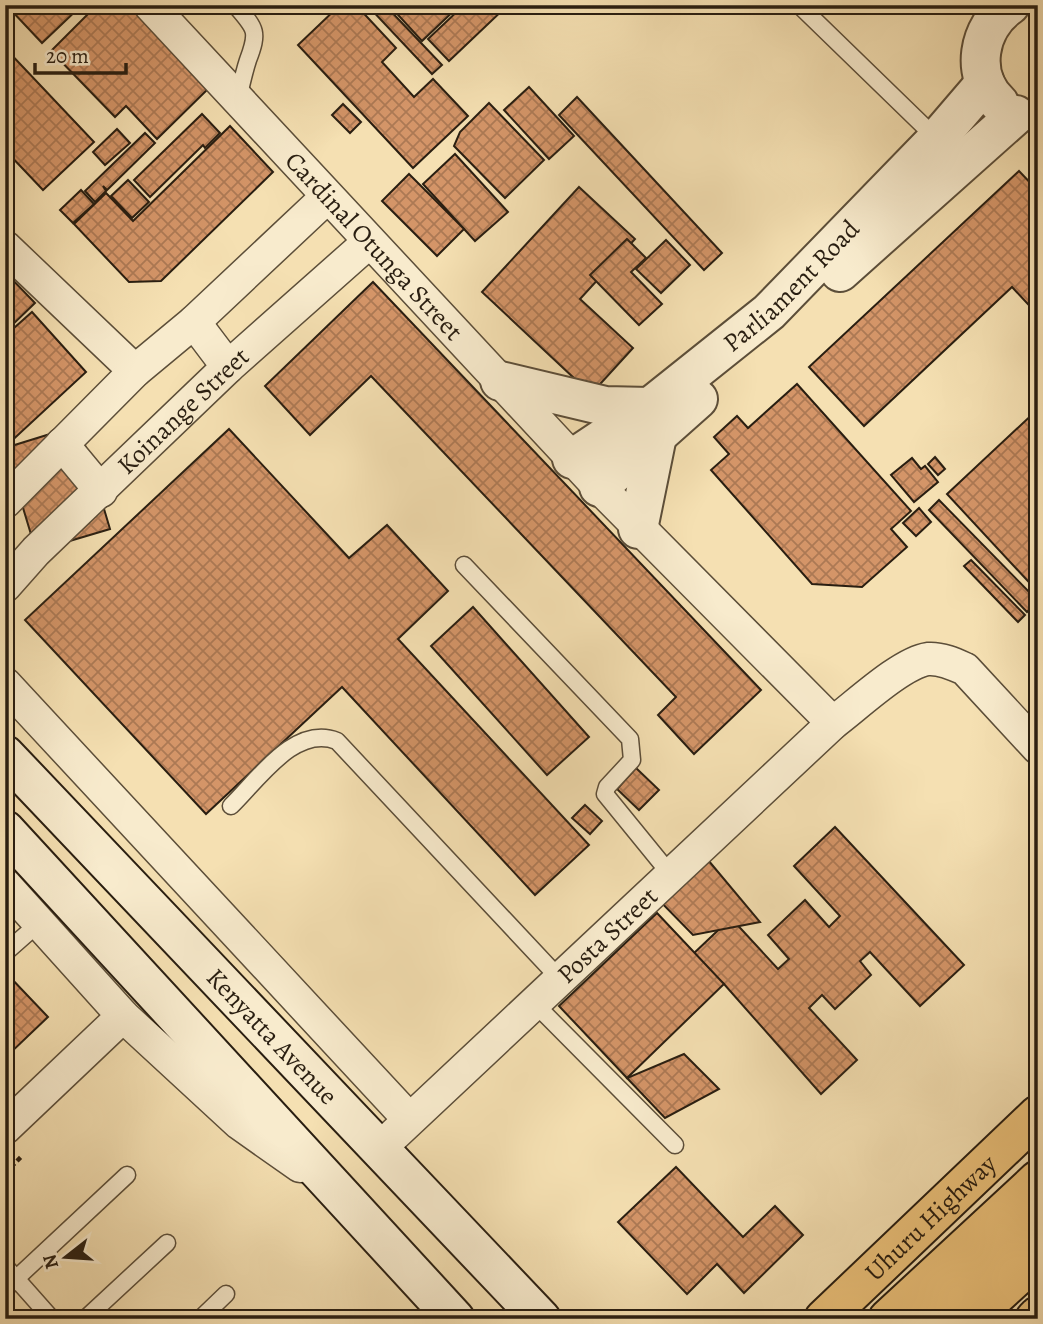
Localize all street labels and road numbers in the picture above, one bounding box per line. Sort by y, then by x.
street label: Cardinal Otunga Street [278,144,471,348]
street label: Parliament Road [715,212,867,360]
street label: Koinange Street [109,339,257,482]
street label: Posta Street [549,879,665,991]
street label: Kenyatta Avenue [199,960,346,1112]
street label: Uhuru Highway [857,1146,1004,1289]

